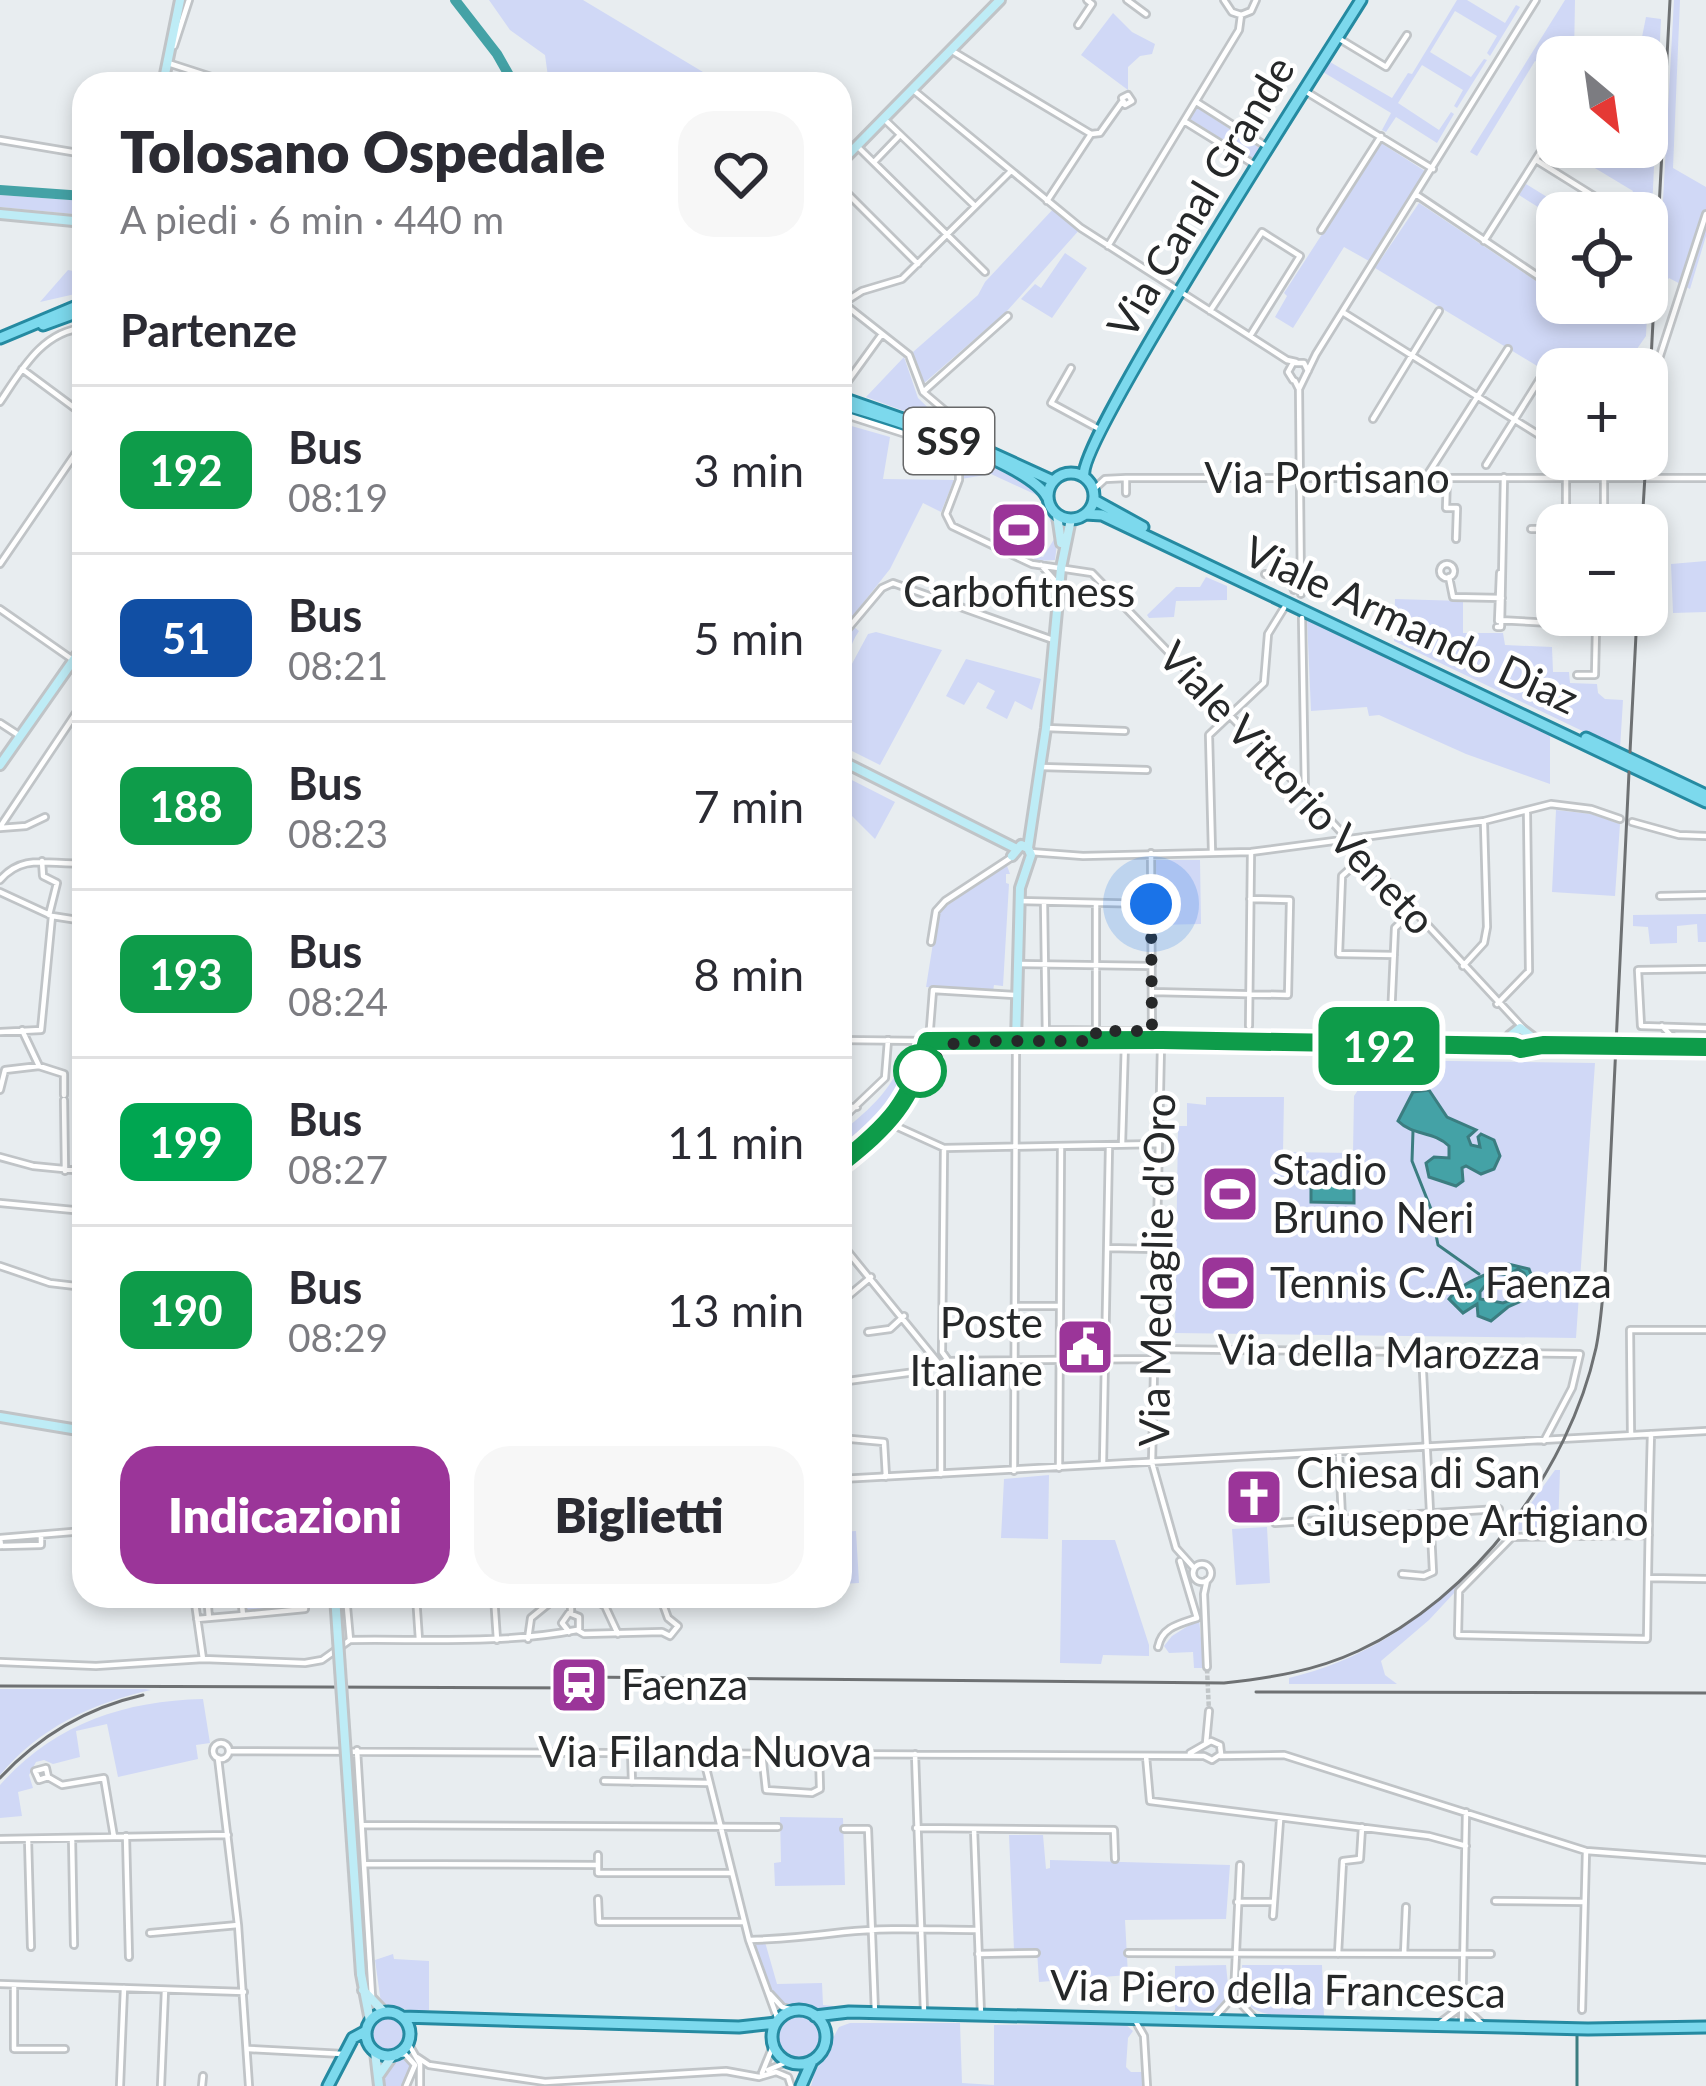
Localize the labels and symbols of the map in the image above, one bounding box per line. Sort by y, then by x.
north arrow [1536,36,1668,168]
street label: Via Canal Grande [1096,47,1304,346]
road number: SS9 [904,408,994,474]
street label: Via Portisano [1204,452,1450,502]
sports icon: Carbofitness [988,499,1050,561]
street label: Viale Armando Diaz [1236,525,1586,723]
place label: Carbofitness [903,566,1135,616]
street label: Viale Vittorio Veneto [1149,631,1446,944]
your location [1121,874,1181,934]
line badge: 192 [1310,1007,1448,1085]
unlabelled marker [895,1046,945,1096]
street label: Via Medaglie d'Oro [1128,1093,1184,1447]
place label: Stadio Bruno Neri [1272,1144,1474,1242]
sports icon: Stadio Bruno Neri [1199,1163,1261,1225]
sports icon: Tennis C.A. Faenza [1197,1252,1259,1314]
place label: Tennis C.A. Faenza [1270,1257,1612,1307]
place label: Poste Italiane [909,1297,1043,1395]
public building icon: Poste Italiane [1054,1316,1116,1378]
street label: Via della Marozza [1217,1323,1541,1379]
place label: Chiesa di San Giuseppe Artigiano [1296,1447,1649,1545]
church icon: Chiesa di San Giuseppe Artigiano [1223,1466,1285,1528]
station icon: Faenza [548,1654,610,1716]
place label: Faenza [621,1659,748,1709]
street label: Via Filanda Nuova [538,1726,872,1776]
street label: Via Piero della Francesca [1050,1959,1506,2017]

